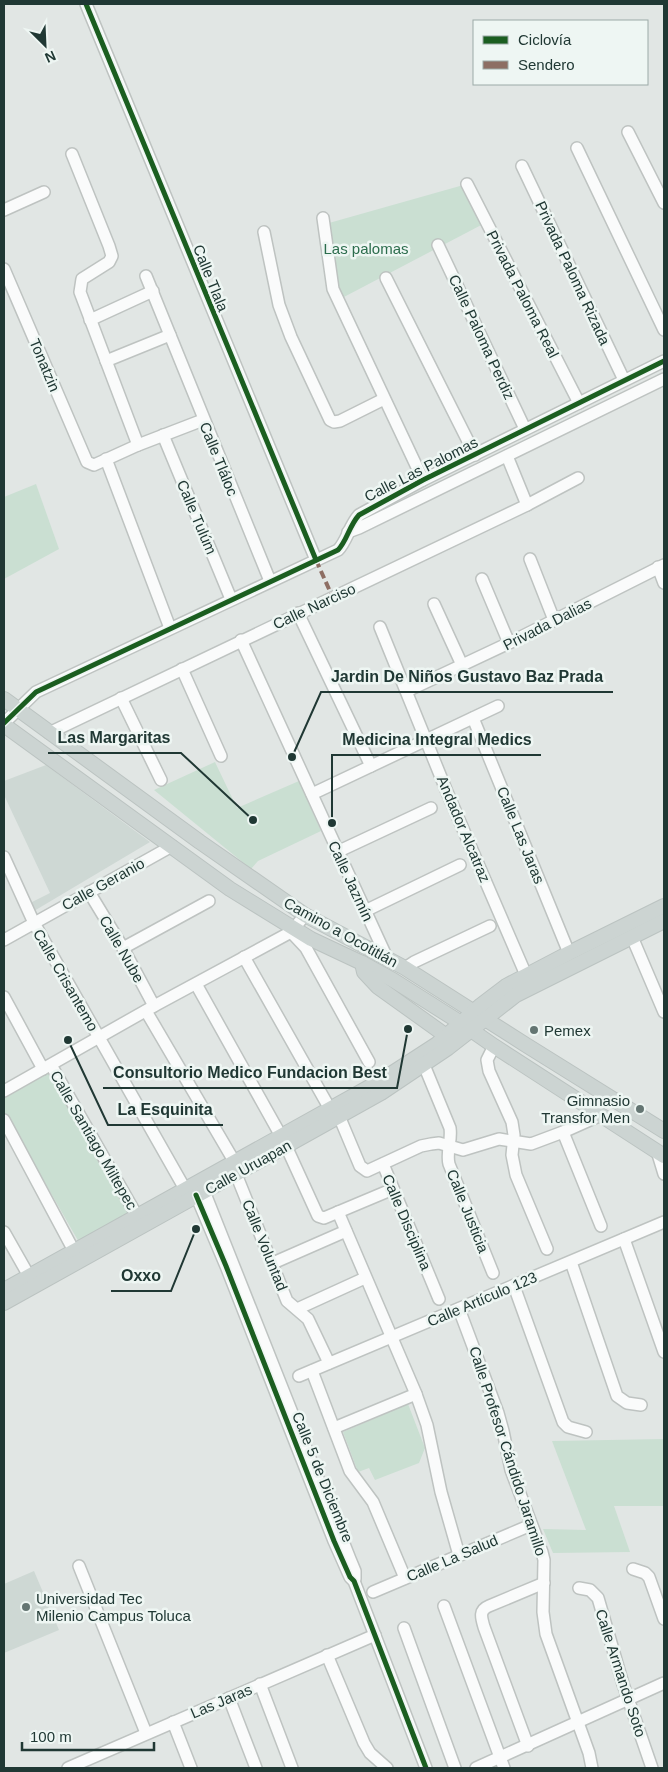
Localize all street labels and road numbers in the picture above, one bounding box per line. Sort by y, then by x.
street label: Privada Paloma Rizada [532,198,614,348]
street label: Privada Paloma Real [483,227,563,361]
street label: Calle Tlala [190,242,232,315]
street label: Calle Paloma Perdiz [446,272,518,402]
street label: Tonatzin [26,336,64,394]
street label: Calle Tláloc [196,420,242,499]
street label: Calle Las Palomas [361,433,481,505]
street label: Calle Tulúm [174,477,220,557]
street label: Calle Narciso [270,579,358,633]
street label: Privada Dalias [500,594,594,654]
street label: Andador Alcatraz [434,773,494,885]
street label: Calle Las Jaras [494,784,548,886]
street label: Calle Jazmín [325,838,377,924]
street label: Calle Geranio [59,854,147,914]
street label: Camino a Ocotitlán [281,894,401,970]
street label: Calle Nube [96,913,148,985]
street label: Calle Crisantemo [30,926,102,1034]
street label: Calle Santiago Miltepec [47,1068,141,1213]
street label: Calle Uruapan [202,1136,294,1198]
street label: Calle Justicia [444,1167,493,1256]
street label: Calle Disciplina [379,1171,435,1273]
street label: Calle Voluntad [239,1197,291,1293]
street label: Calle Artículo 123 [425,1268,539,1330]
street label: Calle Profesor Cándido Jaramillo [466,1344,550,1558]
street label: Calle 5 de Diciembre [289,1409,357,1545]
street label: Calle La Salud [404,1531,500,1585]
street label: Calle Armando Soto [592,1607,650,1739]
street label: Las Jaras [188,1680,254,1722]

